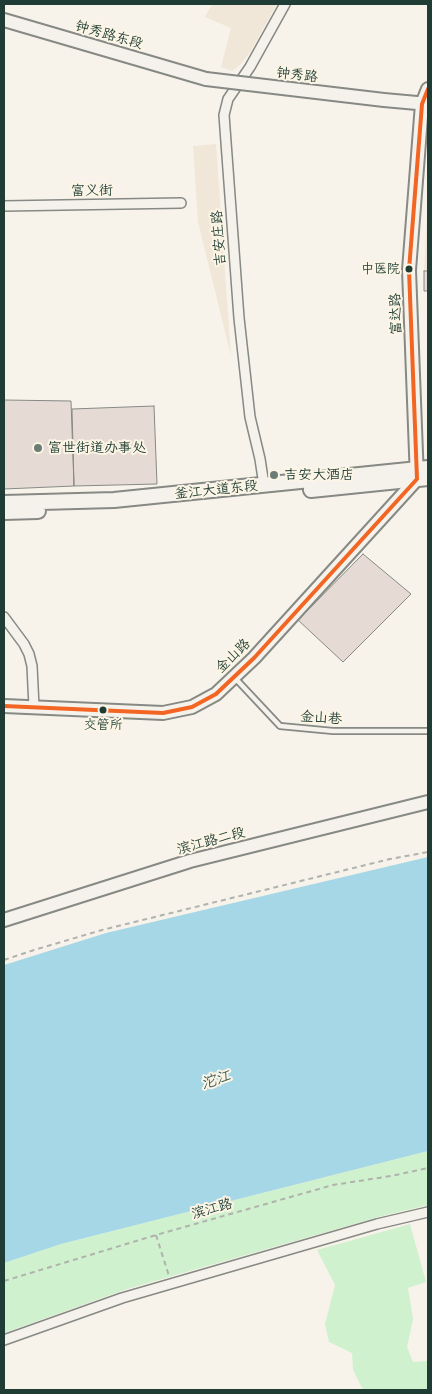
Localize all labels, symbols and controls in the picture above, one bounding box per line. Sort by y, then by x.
street label: 钟秀路东段 [73,17,145,53]
street label: 钟秀路 [275,64,319,86]
street label: 富义街 [71,182,113,200]
street label: 吉安庄路 [209,209,229,267]
place label: 中医院 [361,261,400,277]
marker: 中医院 [404,264,414,274]
street label: 富达路 [387,293,405,335]
place label: 富世街道办事处 [48,440,146,456]
marker: 富世街道办事处 [32,442,44,454]
place label: 吉安大酒店 [284,467,354,483]
marker: 吉安大酒店 [268,469,280,481]
street label: 釜江大道东段 [173,477,259,503]
street label: 金山路 [212,635,254,677]
marker: 交管所 [98,705,108,715]
street label: 金山巷 [299,708,343,728]
place label: 交管所 [84,717,122,733]
street label: 滨江路二段 [175,824,247,858]
water label: 沱江 [199,1067,233,1093]
street label: 滨江路 [189,1195,235,1223]

